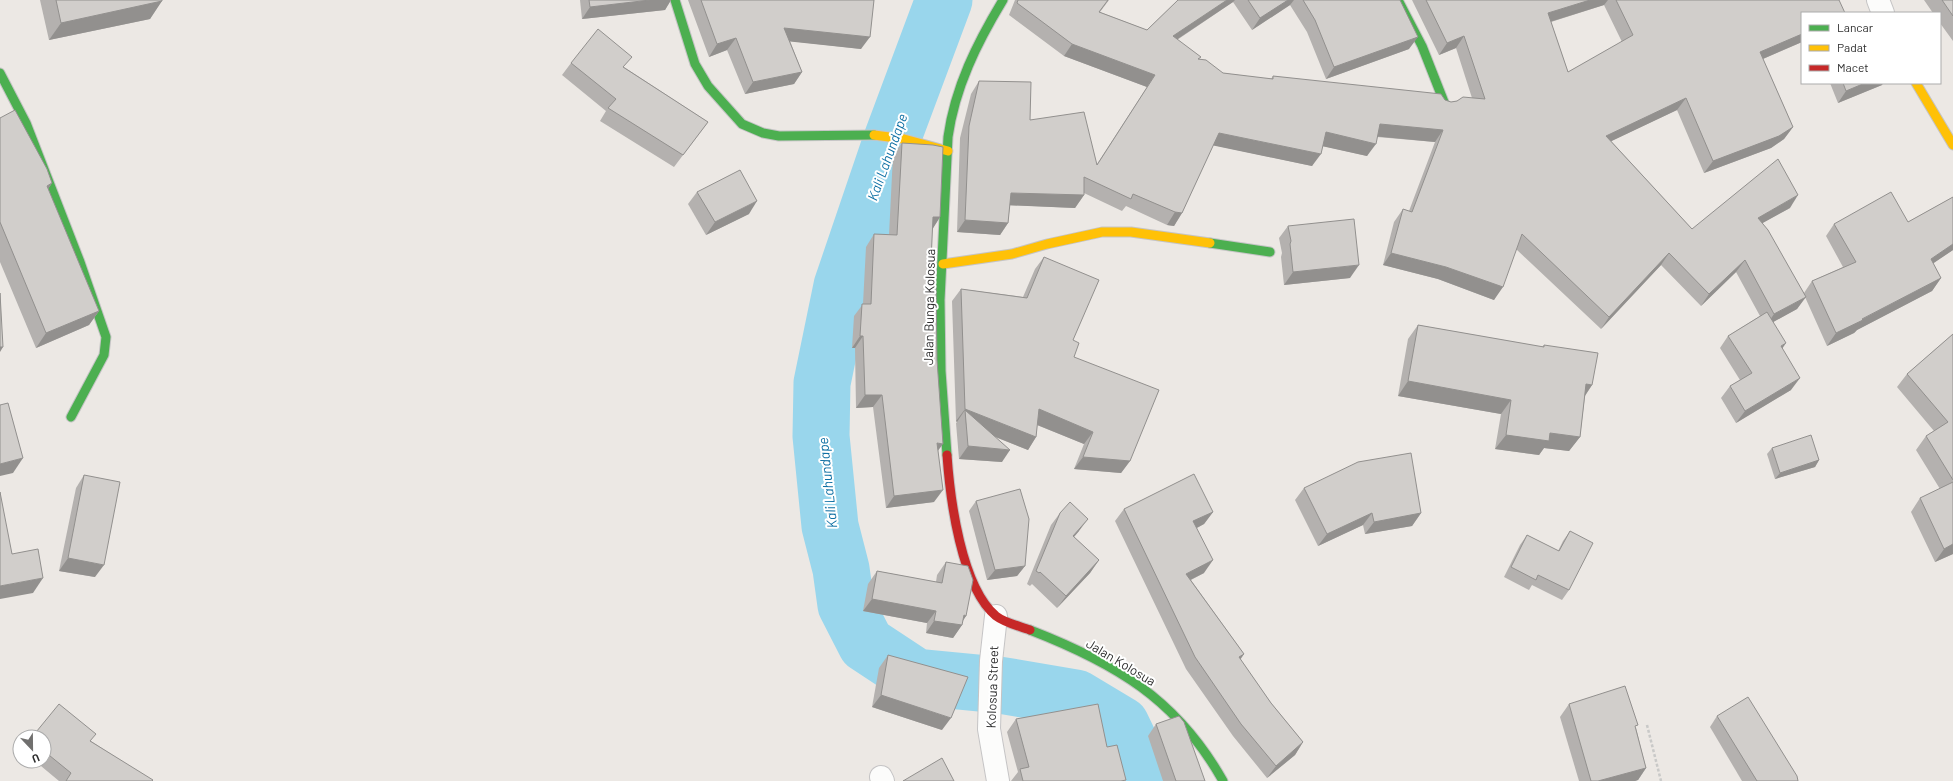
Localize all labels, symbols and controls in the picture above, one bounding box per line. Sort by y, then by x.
legend [1801,12,1941,84]
text: Lancar [1837,20,1874,34]
text: Padat [1837,40,1867,54]
text: Macet [1837,60,1869,74]
water label: Kali Lahundape [863,111,911,203]
street label: Jalan Bunga Kolosua [920,249,938,365]
water label: Kali Lahundape [814,437,840,529]
street label: Jalan Kolosua [1083,635,1159,689]
street label: Kolosua Street [983,645,1001,729]
north arrow [12,729,52,769]
text: U [30,751,42,766]

